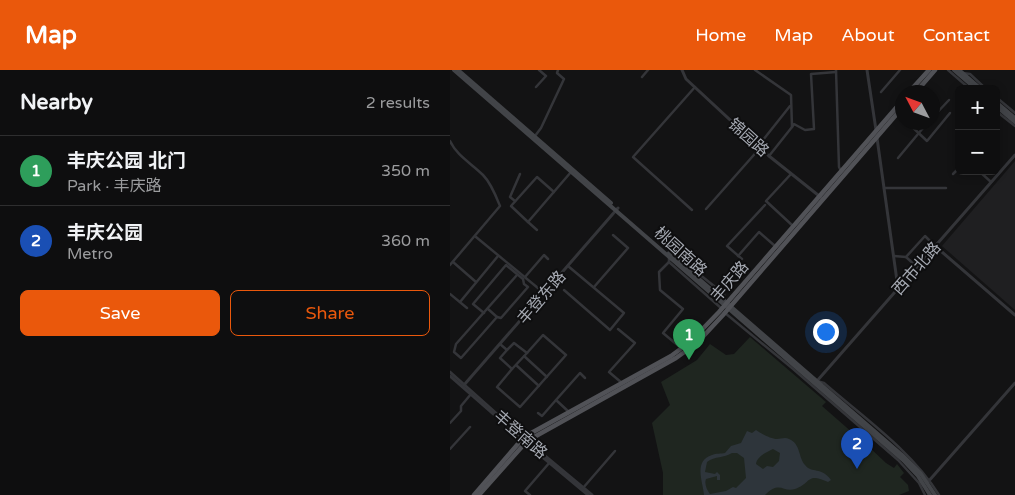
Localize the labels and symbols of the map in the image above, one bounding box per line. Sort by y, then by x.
north arrow [895,85,940,130]
street label: 锦园路 [724,114,773,161]
street label: 桃园南路 [650,223,711,281]
street label: 西市北路 [888,238,945,299]
street label: 丰庆路 [706,257,753,306]
street label: 丰登东路 [513,267,570,328]
pin: 1 [673,319,705,360]
your location [813,319,839,345]
street label: 丰登南路 [490,406,551,463]
pin: 2 [841,428,873,469]

